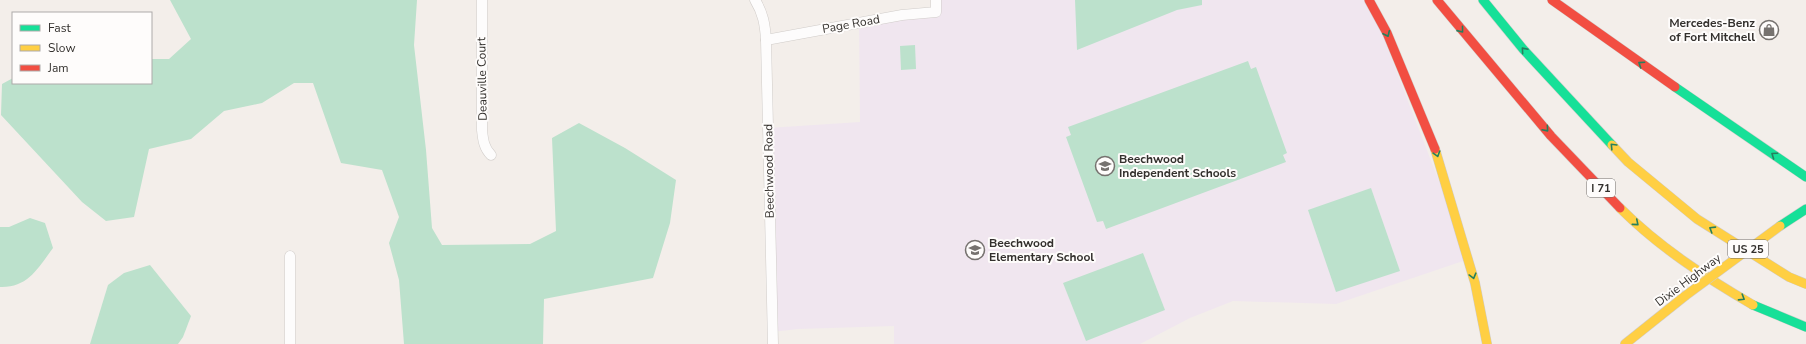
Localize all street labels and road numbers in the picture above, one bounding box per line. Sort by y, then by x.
street label: Page Road [821,11,881,37]
street label: Deauville Court [473,36,491,121]
street label: Beechwood Road [760,124,778,218]
road number: I 71 [1587,179,1615,197]
road number: US 25 [1728,240,1768,258]
street label: Dixie Highway [1652,250,1725,310]

